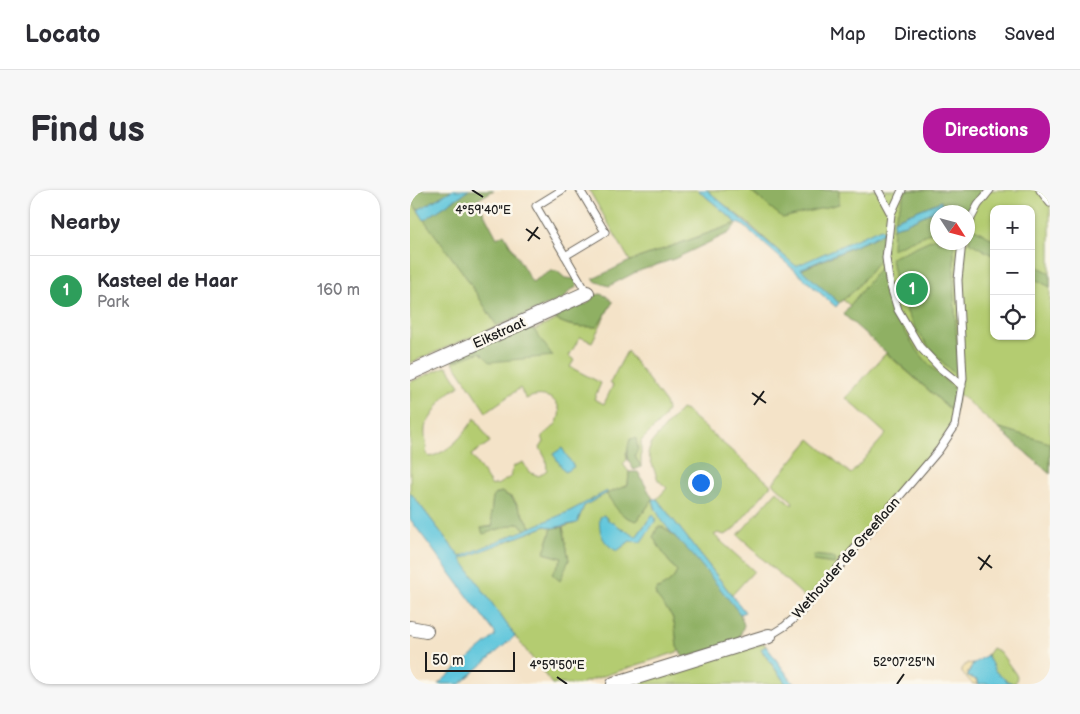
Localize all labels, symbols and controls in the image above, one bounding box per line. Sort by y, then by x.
text: Locato [25,20,100,49]
text: Map [830,24,866,45]
text: Directions [894,24,976,45]
text: Saved [1004,24,1055,45]
button: Directions [923,108,1050,153]
text: Find us [30,109,145,152]
text: 4°59'40"E [455,203,511,218]
north arrow [930,205,975,250]
map controls [990,205,1035,340]
button: + [990,205,1035,250]
text: Nearby [50,210,120,235]
button: − [990,250,1035,295]
text: Kasteel de Haar [97,270,238,293]
pin: 1 [896,270,928,308]
text: 1 [63,281,69,300]
text: 160 m [317,281,360,300]
text: Park [97,293,129,312]
button: locate [990,295,1035,340]
street label: Eikstraat [470,314,528,352]
your location [688,470,714,496]
street label: Wethouder de Greeflaan [789,494,903,622]
scale bar [425,649,515,672]
text: 50 m [432,652,464,669]
text: 52°07'25"N [873,655,935,670]
text: 4°59'50"E [529,658,585,673]

